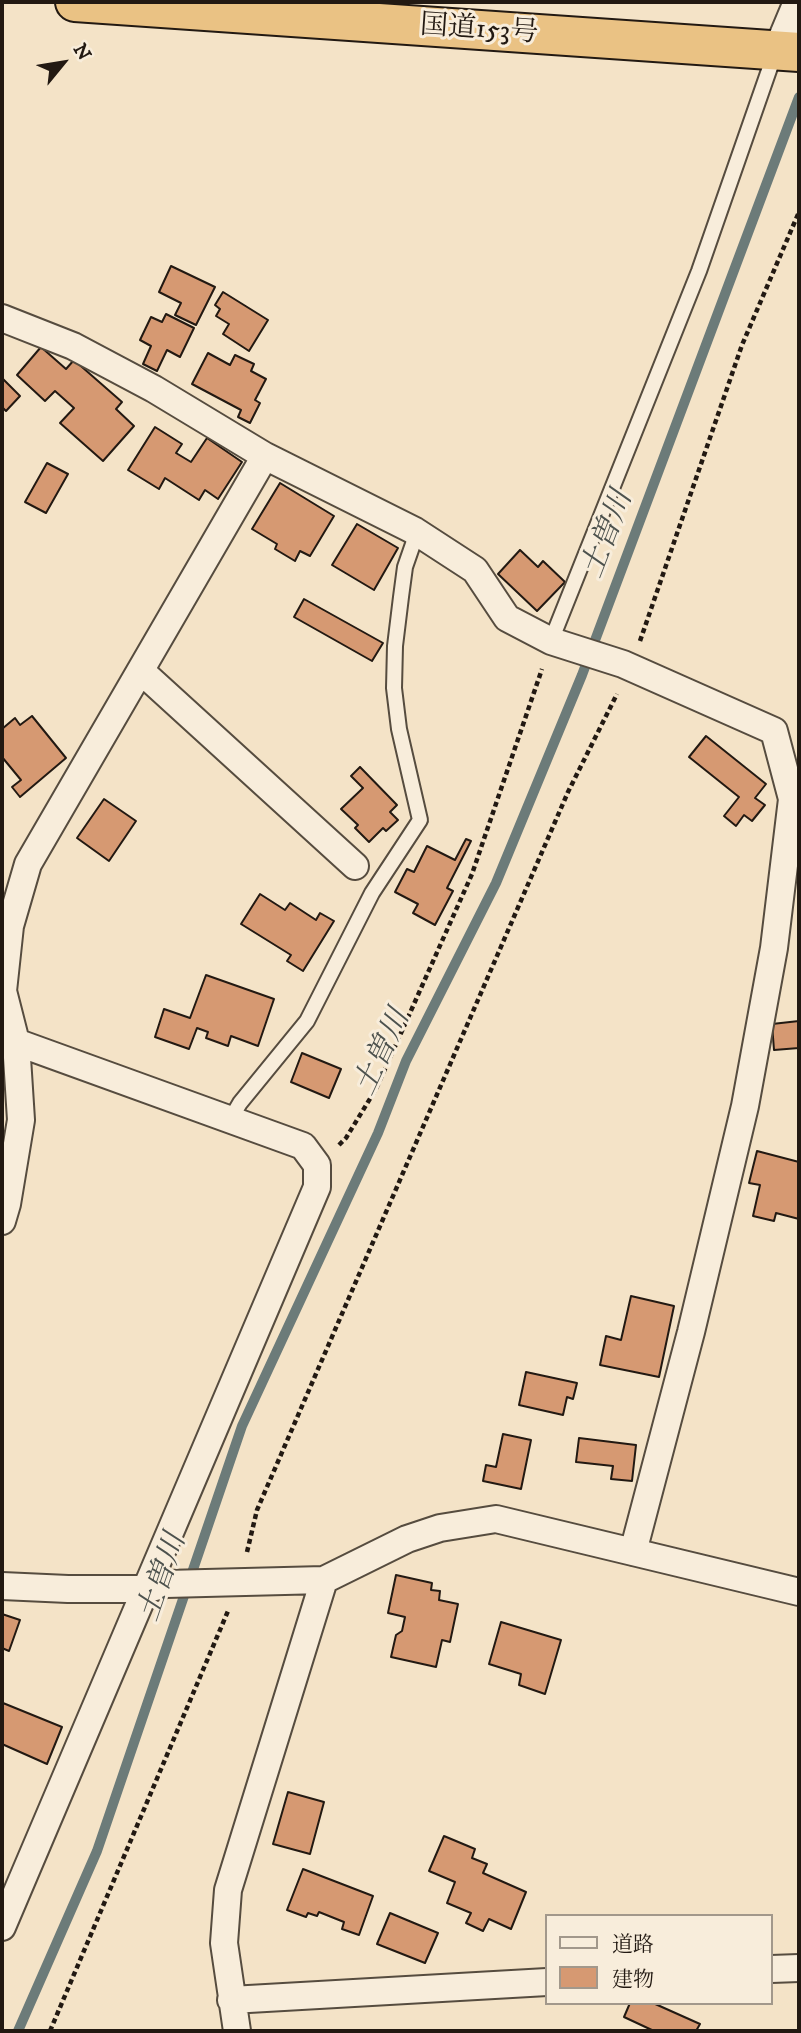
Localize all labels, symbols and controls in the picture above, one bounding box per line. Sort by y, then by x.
street label: 国道153号 [419,10,539,52]
north arrow [28,28,98,98]
text: N [68,40,95,65]
water label: 土曽川 [576,487,642,583]
water label: 土曽川 [349,1005,419,1101]
water label: 土曽川 [132,1530,196,1626]
legend [546,1914,773,2005]
text: 道路 [612,1932,654,1958]
text: 建物 [612,1967,654,1993]

